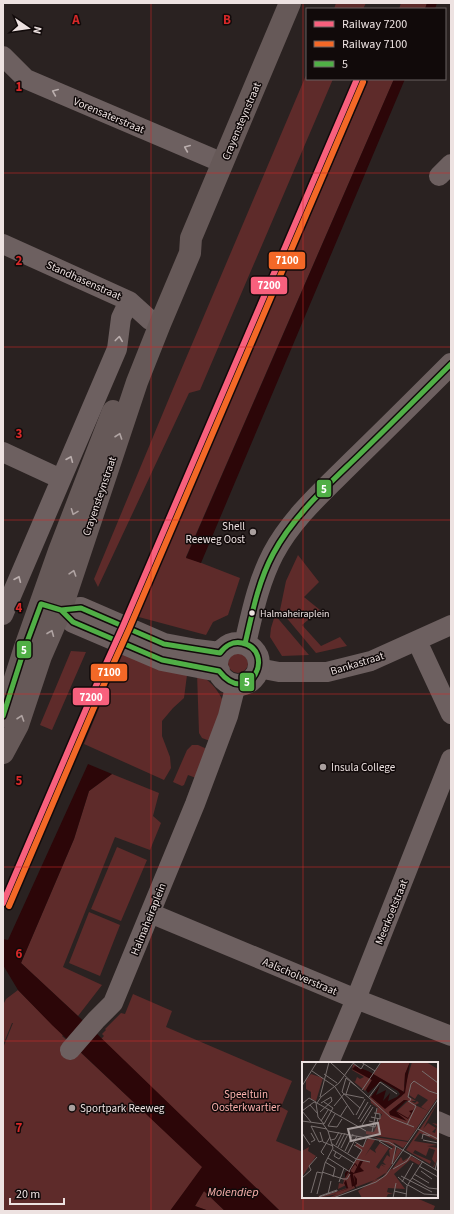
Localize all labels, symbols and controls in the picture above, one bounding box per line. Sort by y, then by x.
north arrow [8,8,48,48]
legend [306,8,446,80]
text: A [71,11,80,29]
text: B [223,11,231,29]
text: Railway 7200 [342,16,407,33]
text: N [29,25,45,35]
text: Railway 7100 [342,36,407,53]
text: 5 [342,56,348,73]
text: 1 [16,78,23,96]
street label: Crayensteynstraat [218,80,265,162]
one-way arrow [51,88,58,96]
street label: Vorensaterstraat [71,94,147,137]
one-way arrow [184,144,191,152]
line badge: 7100 [268,251,306,270]
text: 2 [16,252,23,270]
text: 7100 [275,253,299,268]
street label: Standhasenstraat [44,257,124,304]
line badge: 7200 [250,276,288,295]
text: 7200 [257,278,281,293]
one-way arrow [114,336,123,342]
text: 3 [16,425,23,443]
one-way arrow [114,433,123,440]
street label: Crayensteynstraat [79,454,120,538]
one-way arrow [65,456,73,463]
line badge: 5 [316,479,332,498]
text: 5 [321,482,327,497]
one-way arrow [70,509,78,516]
place label: Shell Reeweg Oost [186,519,245,547]
marker: Shell Reeweg Oost [248,527,258,537]
one-way arrow [68,569,76,576]
one-way arrow [14,575,22,582]
text: 4 [16,599,23,617]
place label: Halmaheiraplein [260,607,330,621]
marker: Halmaheiraplein [247,608,257,618]
one-way arrow [46,630,54,638]
line badge: 5 [16,640,32,659]
text: 5 [21,643,27,658]
street label: Bankastraat [329,648,386,679]
line badge: 7100 [90,663,128,682]
text: 7100 [97,665,121,680]
line badge: 5 [239,672,255,692]
text: 5 [244,675,250,690]
line badge: 7200 [72,687,110,706]
text: 7200 [79,690,103,705]
one-way arrow [16,715,24,722]
place label: Insula College [331,760,396,775]
marker: Insula College [318,762,328,772]
text: 5 [16,772,23,790]
street label: Meerkoetstraat [372,877,411,947]
street label: Halmaheiraplein [127,881,170,957]
text: 6 [16,945,23,963]
street label: Aalscholverstraat [260,954,340,999]
inset map [302,1062,438,1198]
park label: Speeltuin Oosterkwartier [212,1087,281,1115]
place label: Sportpark Reeweg [80,1101,165,1116]
marker: Sportpark Reeweg [67,1103,77,1113]
text: 7 [16,1119,23,1137]
scale bar [10,1180,64,1206]
water label: Molendiep [207,1184,259,1201]
text: 20 m [16,1186,40,1203]

